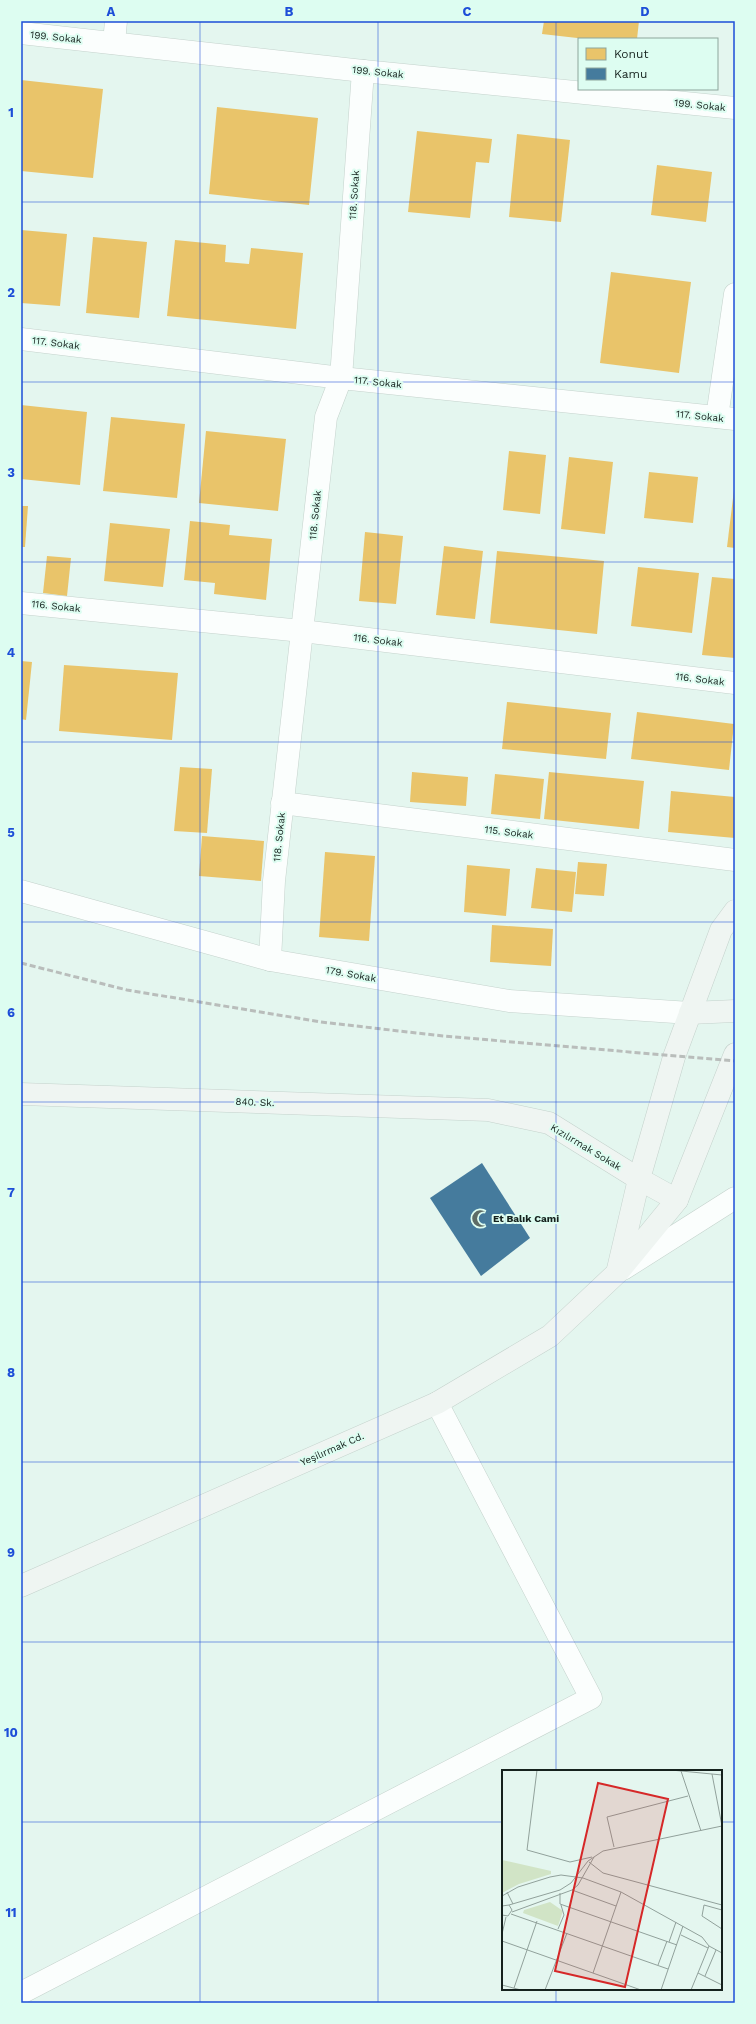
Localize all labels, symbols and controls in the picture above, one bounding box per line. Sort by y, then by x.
text: A [107,4,116,19]
text: B [285,4,294,19]
text: C [463,4,472,19]
text: D [640,4,650,19]
street label: 199. Sokak [30,29,82,45]
legend [578,38,718,90]
text: Konut [614,47,648,61]
street label: 199. Sokak [352,64,404,80]
text: Kamu [614,67,647,81]
street label: 199. Sokak [674,97,726,113]
text: 1 [8,105,14,120]
street label: 118. Sokak [347,170,361,220]
text: 2 [7,285,15,300]
street label: 117. Sokak [32,335,81,351]
street label: 117. Sokak [354,374,403,390]
street label: 117. Sokak [676,408,725,424]
text: 3 [7,465,15,480]
street label: 118. Sokak [307,490,323,540]
street label: 116. Sokak [31,598,81,614]
street label: 116. Sokak [353,632,403,649]
text: 4 [7,645,16,660]
street label: 116. Sokak [675,671,725,688]
street label: 118. Sokak [271,812,287,862]
street label: 115. Sokak [484,824,534,840]
text: 5 [7,825,15,840]
street label: 179. Sokak [325,964,377,984]
text: 6 [7,1005,15,1020]
street label: 840. Sk. [235,1096,275,1108]
street label: Kızılırmak Sokak [549,1122,624,1173]
text: 7 [7,1185,15,1200]
mosque icon: Et Balık Cami [470,1208,490,1228]
place label: Et Balık Cami [493,1213,559,1224]
text: 8 [7,1365,15,1380]
street label: Yeşilırmak Cd. [299,1430,365,1468]
text: 9 [7,1545,15,1560]
text: 10 [4,1725,18,1740]
inset map [502,1770,722,1990]
text: 11 [5,1905,17,1920]

